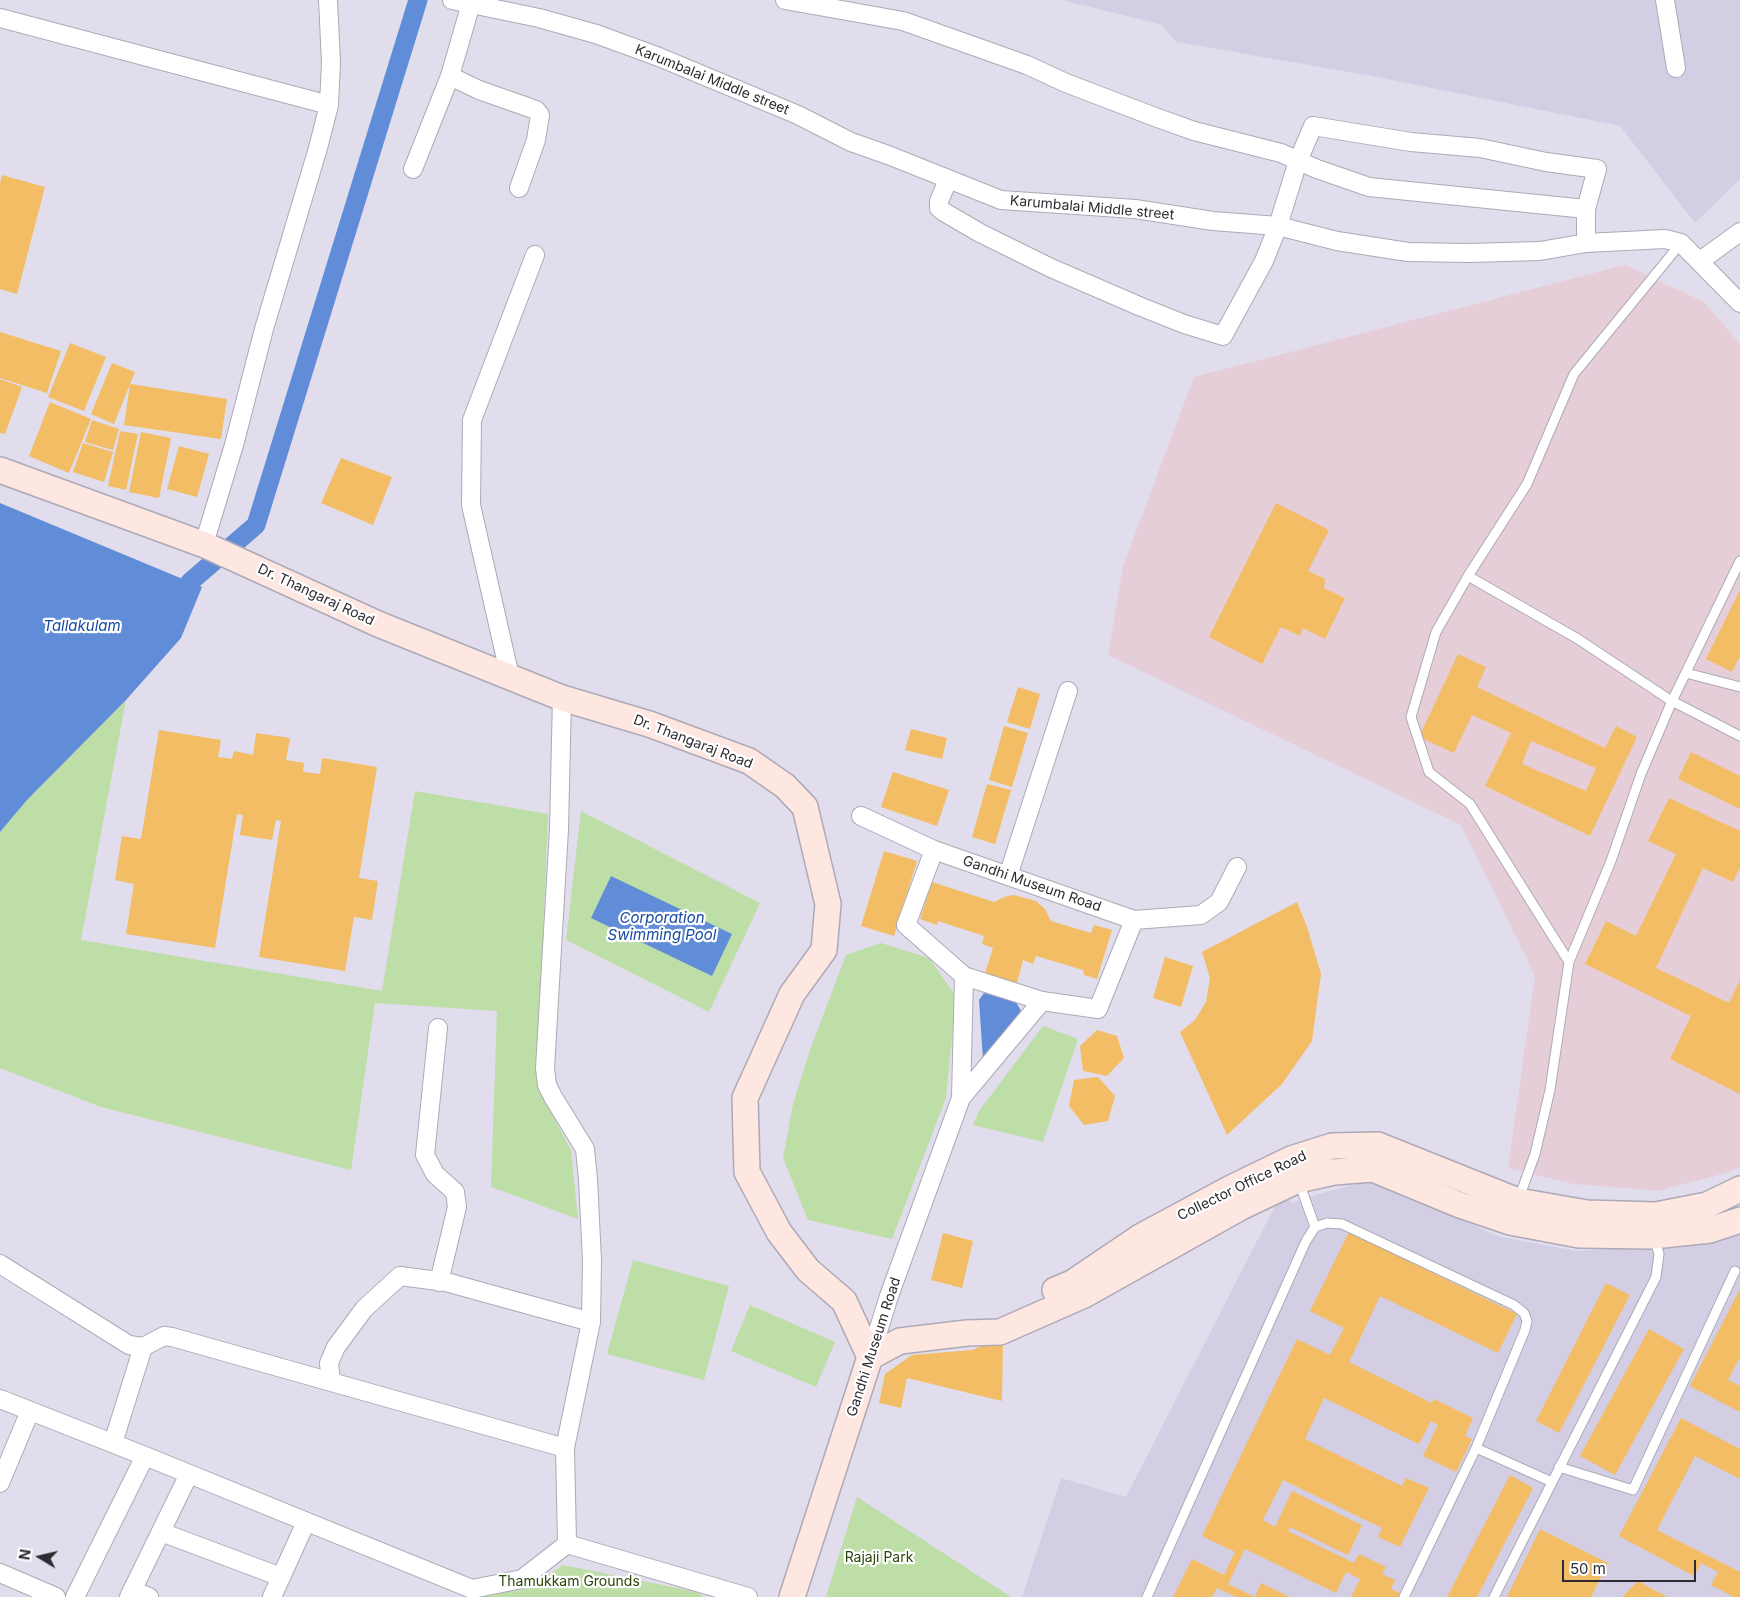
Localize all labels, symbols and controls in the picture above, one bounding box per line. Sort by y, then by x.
street label: Karumbalai Middle street [632,41,792,119]
street label: Karumbalai Middle street [1009,192,1175,224]
street label: Dr. Thangaraj Road [255,561,377,629]
water label: Tallakulam [43,617,121,635]
street label: Dr. Thangaraj Road [631,711,755,773]
street label: Gandhi Museum Road [960,852,1104,916]
water label: Corporation Swimming Pool [608,909,716,944]
street label: Collector Office Road [1175,1147,1309,1225]
street label: Gandhi Museum Road [844,1275,904,1419]
north arrow [15,1532,65,1582]
text: N [15,1548,34,1561]
park label: Rajaji Park [845,1550,913,1566]
scale bar [1565,1550,1699,1582]
text: 50 m [1570,1559,1606,1578]
park label: Thamukkam Grounds [498,1574,640,1590]

